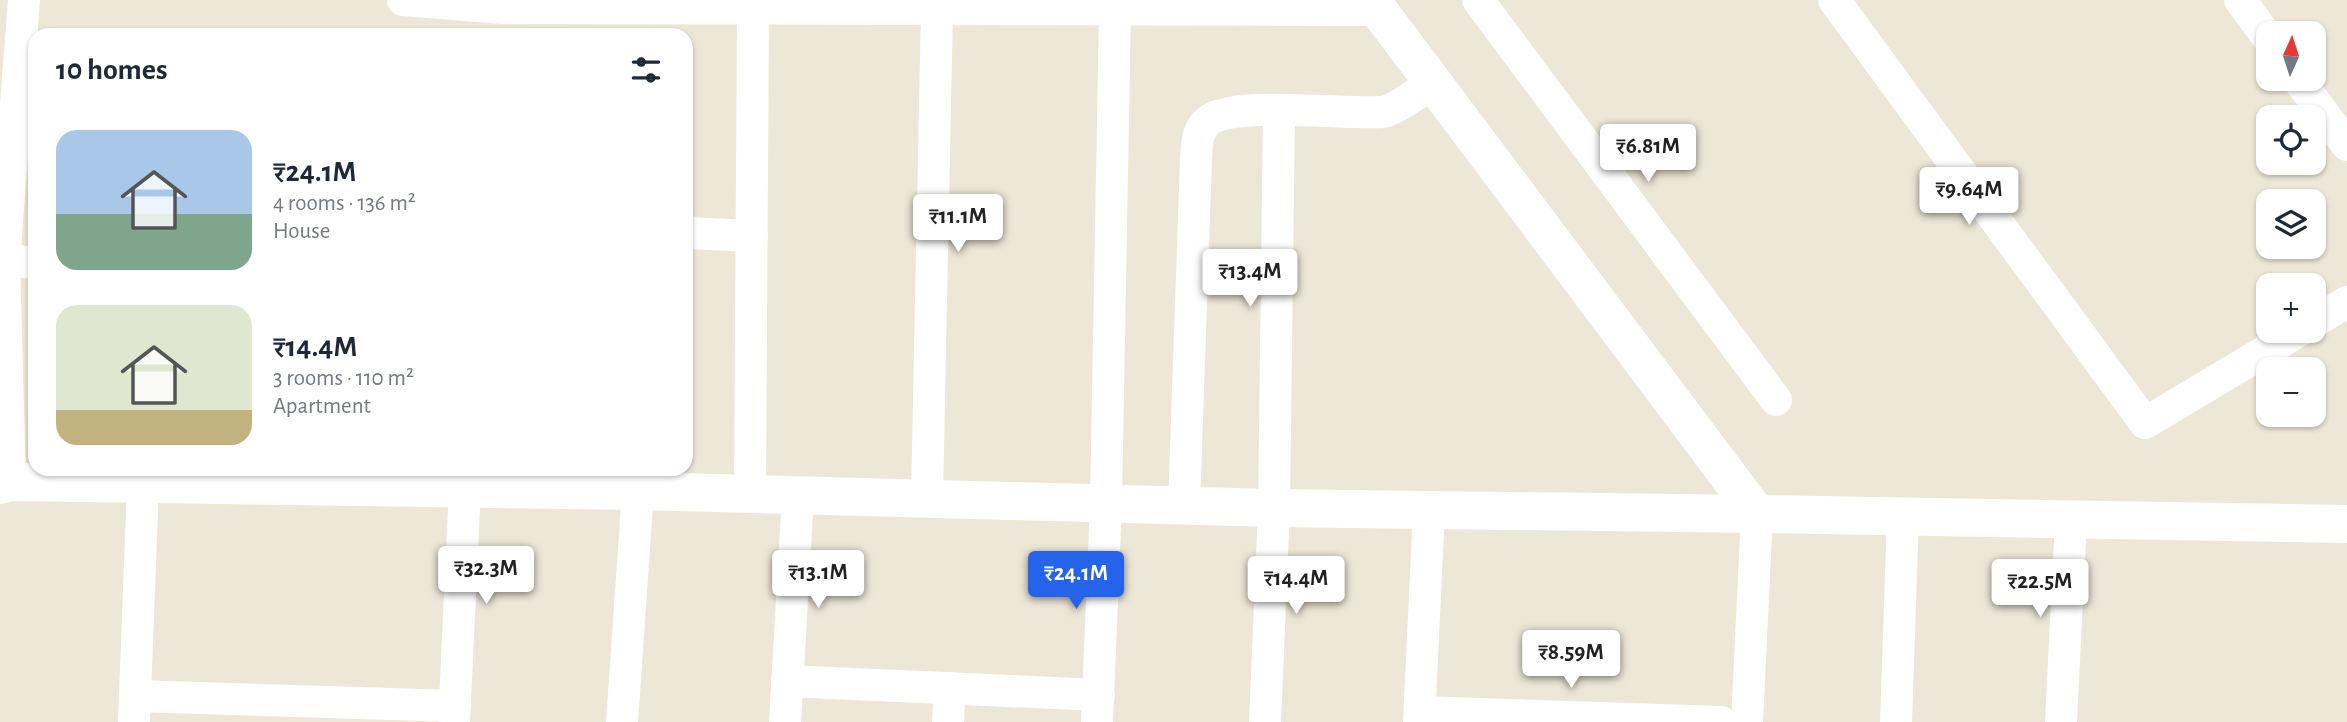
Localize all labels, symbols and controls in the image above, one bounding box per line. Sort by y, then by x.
north arrow [2256,21,2326,91]
map controls [2256,21,2326,427]
icon: filters [627,51,665,89]
text: 10 homes [56,55,167,85]
button: locate [2256,105,2326,175]
pin: ₹6.81M [1591,124,1705,184]
text: ₹6.81M [1616,135,1680,158]
text: ₹24.1M [273,157,356,187]
icon: home [112,158,196,242]
pin: ₹9.64M [1912,168,2026,227]
text: ₹9.64M [1935,178,2003,201]
button: layers [2256,189,2326,259]
text: 4 rooms · 136 m² [273,192,416,215]
pin: ₹11.1M [901,194,1015,254]
text: ₹11.1M [929,205,987,228]
text: House [273,220,330,243]
pin: ₹13.4M [1193,250,1307,309]
text: ₹13.4M [1219,260,1282,283]
button: + [2256,273,2326,343]
text: ₹14.4M [273,332,357,362]
icon: home [112,333,196,417]
button: − [2256,357,2326,427]
text: 3 rooms · 110 m² [273,367,414,390]
text: Apartment [273,395,371,418]
pin: ₹32.3M [429,546,543,606]
pin: ₹13.1M [761,550,875,610]
pin: ₹24.1M [1019,552,1133,611]
pin: ₹14.4M [1239,556,1353,616]
text: ₹32.3M [454,557,518,580]
pin: ₹22.5M [1983,560,2097,619]
text: ₹13.1M [788,561,848,584]
text: ₹24.1M [1044,562,1108,585]
text: ₹14.4M [1264,567,1328,590]
text: ₹22.5M [2008,570,2072,593]
pin: ₹8.59M [1514,630,1628,690]
text: ₹8.59M [1538,641,1604,664]

